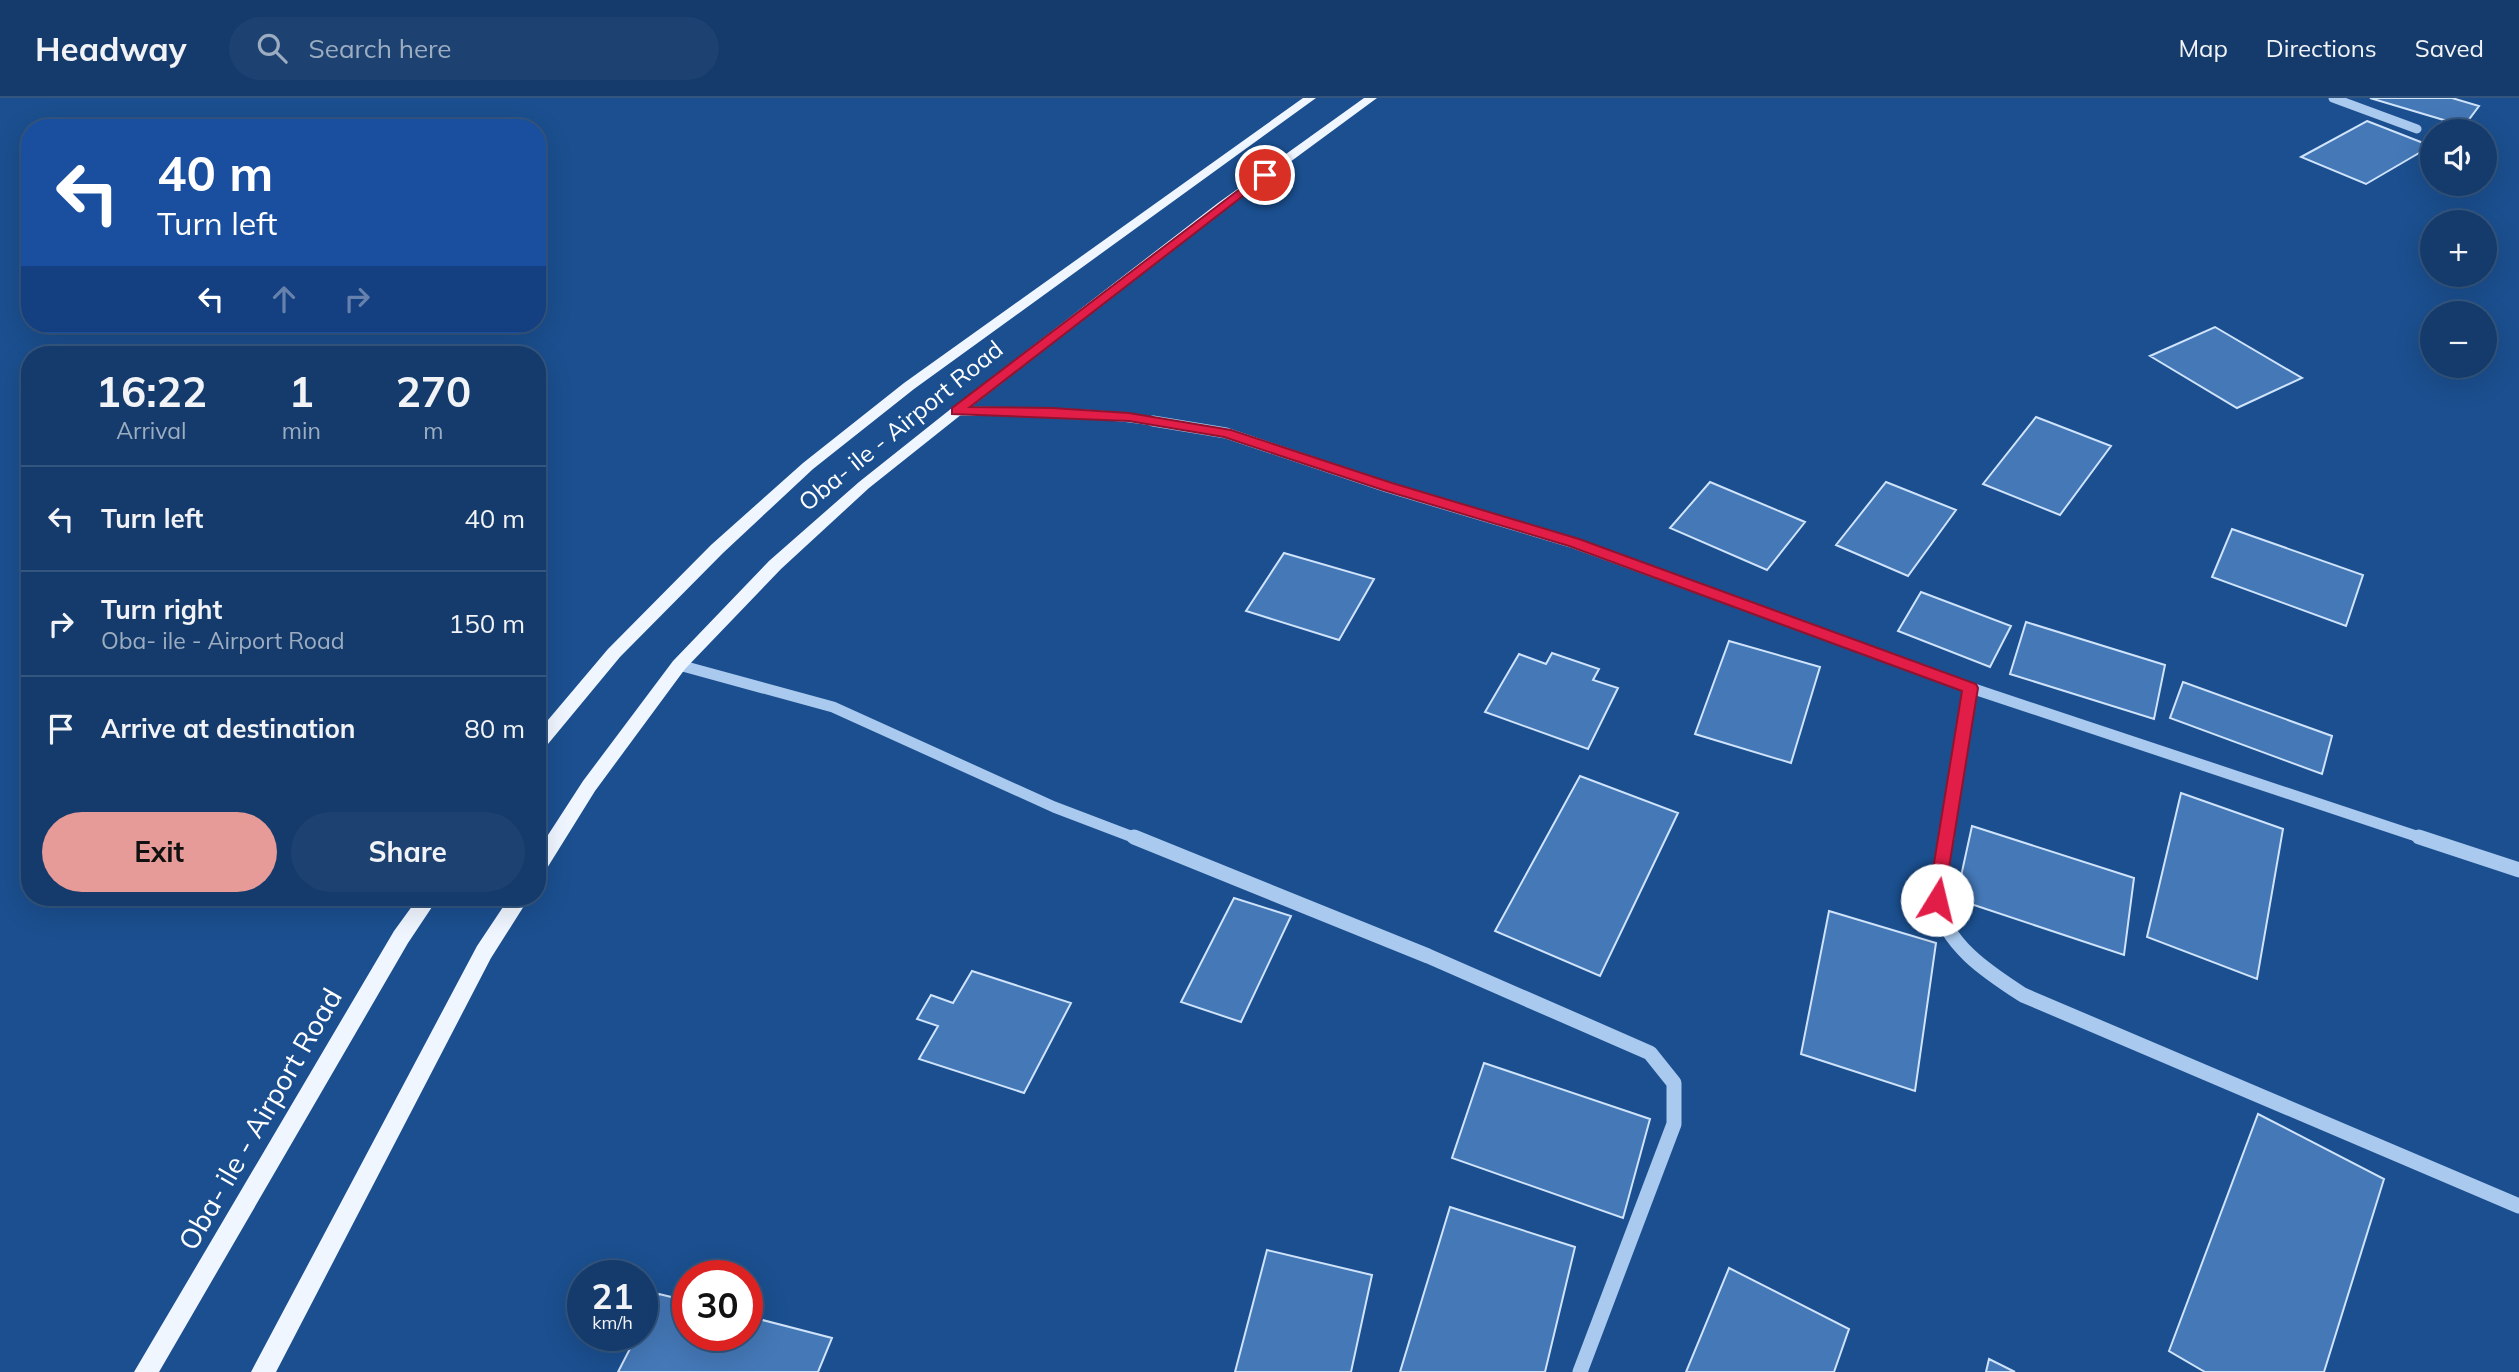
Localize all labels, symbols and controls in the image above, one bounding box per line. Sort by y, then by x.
search box [229,17,719,80]
text: Headway [35,28,187,69]
icon: search [253,29,291,67]
text: Search here [309,32,451,65]
text: Map [2178,33,2228,63]
text: Directions [2266,33,2377,63]
text: Saved [2415,33,2484,63]
map controls [2420,119,2497,378]
button: sound [2420,119,2497,196]
text: 40 m [157,142,273,203]
pin [1235,145,1295,205]
icon: left [42,147,133,238]
icon: arrive [1246,156,1284,194]
text: Turn left [157,203,277,243]
button: + [2420,210,2497,287]
icon: left [192,280,230,318]
icon: ahead [265,280,303,318]
icon: right [338,280,376,318]
button: − [2420,301,2497,378]
street label: Oba- ile - Airport Road [792,334,1009,517]
text: 16:22 [96,365,207,418]
text: 1 [289,365,314,418]
text: 270 [396,365,471,418]
text: Arrival [116,416,187,445]
text: min [282,416,321,445]
text: m [423,416,444,445]
icon: left [42,500,80,538]
text: Turn left [101,502,203,535]
text: 40 m [464,502,525,535]
text: Turn right [101,593,222,626]
icon: right [42,605,80,643]
text: 150 m [449,607,525,640]
text: Oba- ile - Airport Road [101,626,345,655]
icon: arrive [42,710,80,748]
text: Arrive at destination [101,712,356,745]
text: 80 m [464,712,525,745]
button: Exit [42,812,277,892]
button: Share [291,812,525,892]
position arrow [1900,863,1974,937]
street label: Oba- ile - Airport Road [170,982,349,1256]
speed limit sign: 30 [672,1260,763,1351]
text: 21 [591,1274,634,1318]
text: km/h [592,1311,633,1334]

